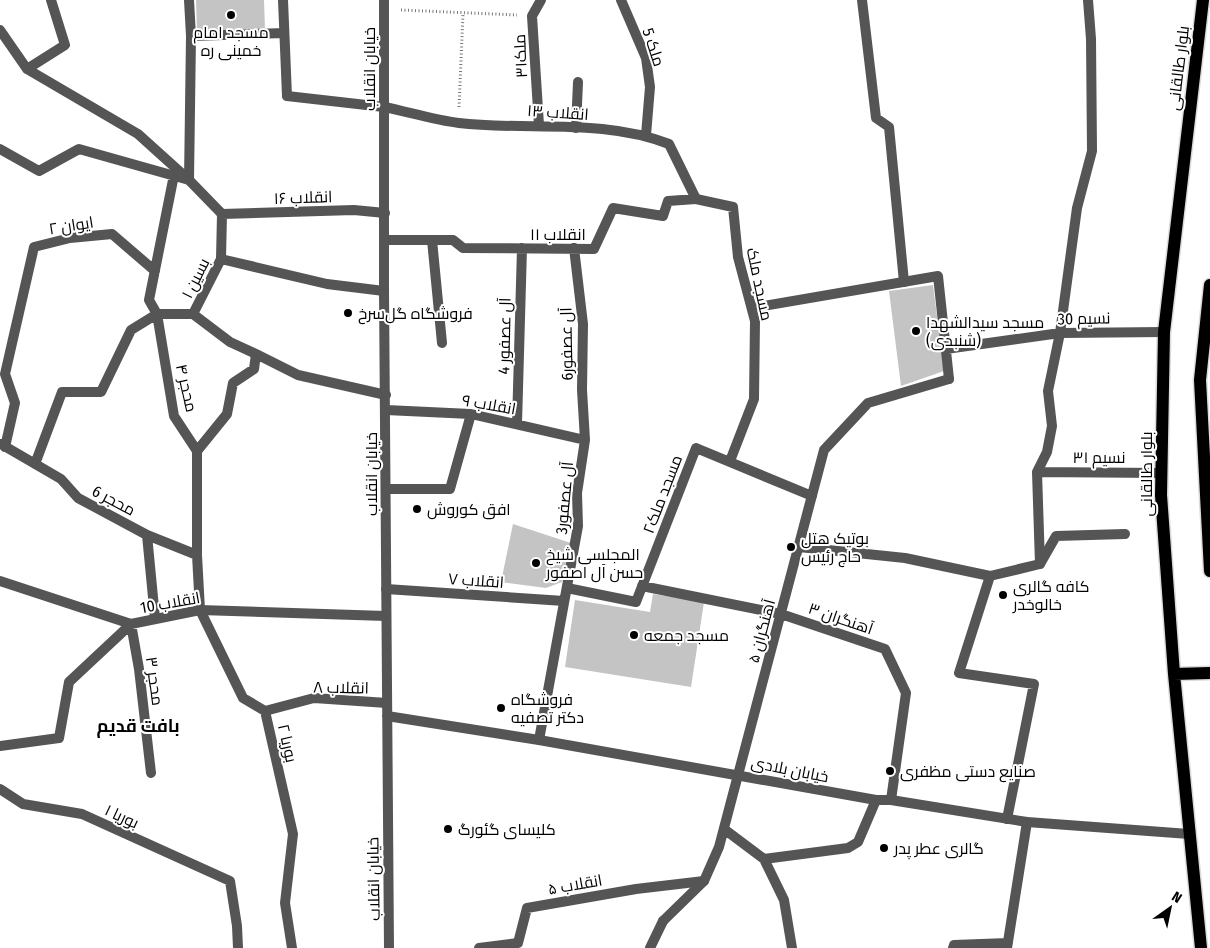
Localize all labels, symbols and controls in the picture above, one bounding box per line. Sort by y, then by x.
marker: مسجد امام خمینی ره [225,9,237,21]
place label: مسجد امام خمینی ره [193,23,269,61]
street label: ملک 5 [638,25,669,69]
street label: بلوار طالقانی [1164,25,1194,112]
street label: خیابان انقلاب [360,27,380,111]
street label: ملک۳۱ [510,33,531,78]
street label: انقلاب ۱۳ [527,101,589,124]
street label: انقلاب ۱۶ [273,187,333,208]
street label: ایوان ۲ [47,213,95,239]
street label: انقلاب ۱۱ [530,225,586,244]
street label: مسجد ملک [742,246,777,322]
street label: بسین ۱ [177,255,214,302]
street label: آل عصفور 4 [494,297,516,375]
place label: فروشگاه گل‌سرخ [358,304,473,325]
street label: آل عصفور6 [556,306,578,381]
marker: فروشگاه گل‌سرخ [342,307,354,319]
street label: نسیم 30 [1058,309,1111,330]
place label: مسجد سیدالشهدا (شنبدی) [926,313,1044,351]
marker: مسجد سیدالشهدا (شنبدی) [910,325,922,337]
street label: محجر ۴ [172,362,201,414]
street label: انقلاب ۹ [461,390,517,419]
street label: بلوار طالقانی [1137,431,1157,517]
street label: خیابان انقلاب [362,432,382,516]
street label: نسیم ۳۱ [1073,448,1125,469]
street label: مسجد ملک۲ [639,452,686,536]
street label: آل عصفور3 [552,460,578,535]
street label: محجر 6 [89,481,139,520]
place label: افق کوروش [427,500,511,520]
marker: افق کوروش [411,503,423,515]
place label: بوتیک هتل حاج رئیس [801,529,869,568]
marker: بوتیک هتل حاج رئیس [785,541,797,553]
place label: المجلسی شیخ حسن آل اصفور [545,545,643,583]
marker: المجلسی شیخ حسن آل اصفور [530,557,542,569]
street label: انقلاب ۷ [447,569,505,592]
place label: کافه گالری خالوخدر [1012,577,1090,614]
street label: انقلاب 10 [139,588,202,617]
marker: کافه گالری خالوخدر [997,589,1009,601]
street label: آهنگران ۵ [744,596,780,665]
street label: آهنگران ۳ [806,599,876,640]
place label: مسجد جمعه [644,626,729,645]
marker: مسجد جمعه [628,629,640,641]
street label: محجر ۳ [142,656,167,707]
street label: انقلاب ۸ [313,678,369,697]
place label: فروشگاه دکتر تصفیه [511,690,584,727]
marker: فروشگاه دکتر تصفیه [495,702,507,714]
district label: بافت قدیم [96,715,180,738]
street label: بوریا ۲ [274,722,301,764]
street label: خیابان بلادی [749,753,830,787]
place label: صنایع دستی مظفری [900,762,1036,783]
marker: صنایع دستی مظفری [884,765,896,777]
street label: بوریا ۱ [102,800,142,833]
place label: کلیسای گئورگ [458,820,556,840]
marker: کلیسای گئورگ [442,823,454,835]
street label: خیابان انقلاب [363,837,385,921]
place label: گالری عطر پدر [893,839,984,860]
marker: گالری عطر پدر [878,842,890,854]
street label: انقلاب ۵ [547,870,604,899]
north arrow [1145,883,1195,933]
text: N [1169,888,1185,907]

